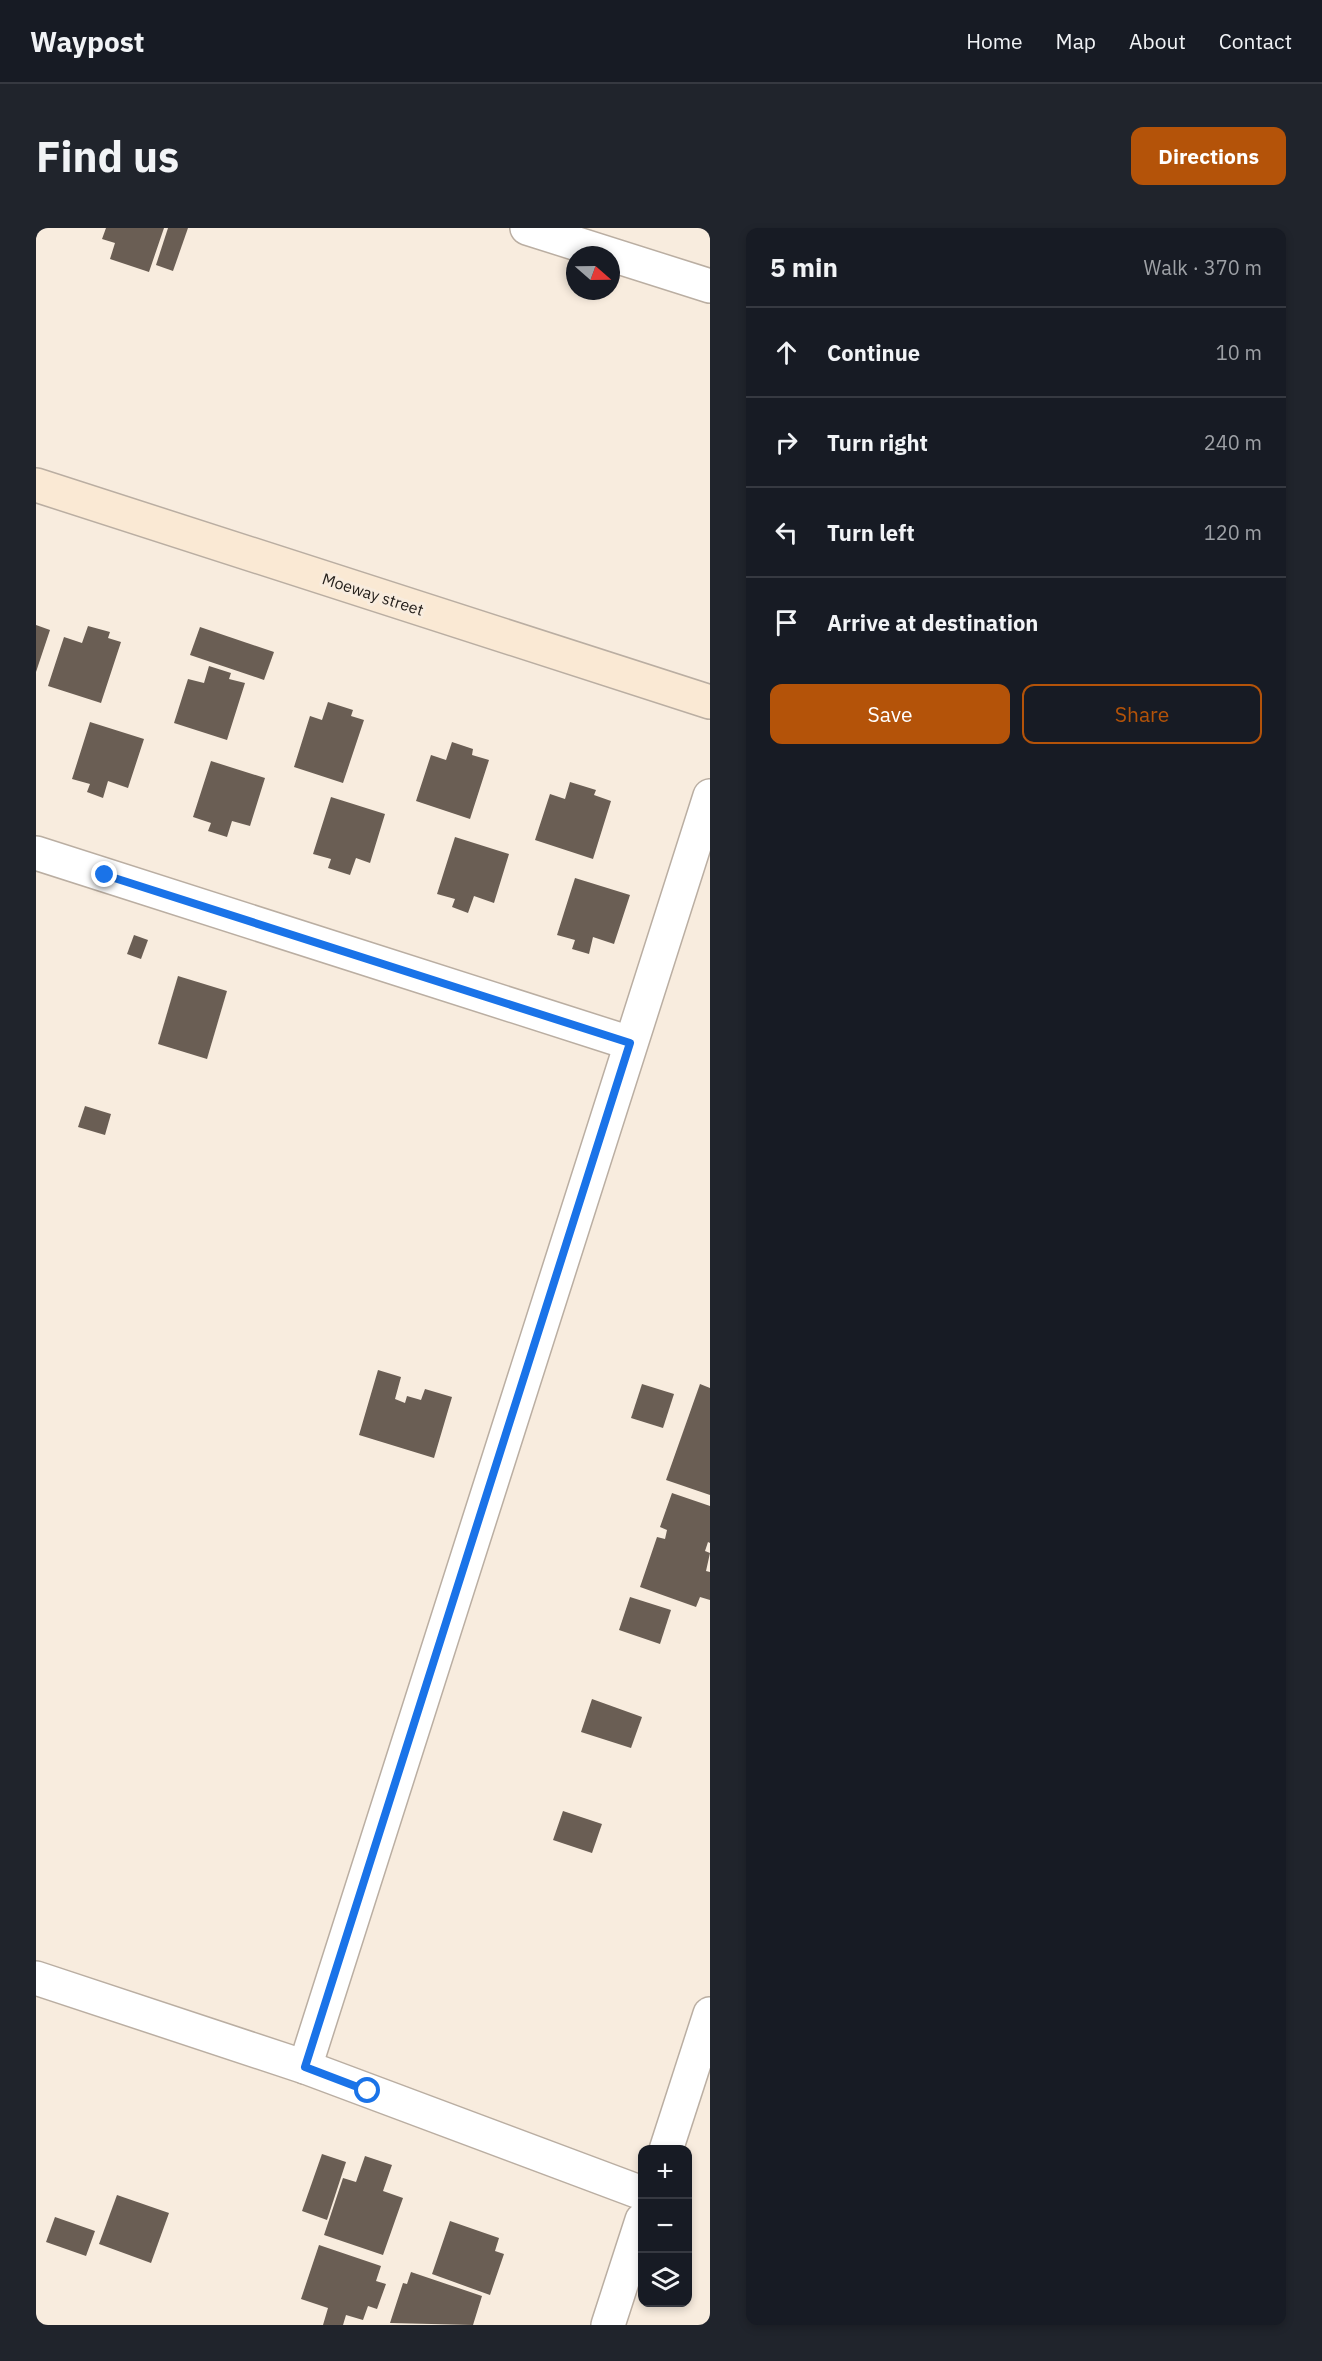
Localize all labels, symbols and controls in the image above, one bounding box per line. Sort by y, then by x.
text: Waypost [30,23,144,60]
text: Home [966,27,1023,55]
text: Map [1056,27,1096,55]
text: About [1129,27,1186,55]
text: Contact [1219,27,1292,55]
button: Directions [1131,127,1286,185]
text: Find us [36,129,179,184]
north arrow [566,246,620,300]
text: 5 min [770,250,838,284]
text: Walk · 370 m [1144,254,1262,281]
icon: ahead [770,336,803,369]
text: Continue [827,338,920,367]
text: 10 m [1216,339,1262,366]
icon: right [770,426,803,459]
text: Turn right [827,428,928,457]
text: 240 m [1204,429,1262,456]
icon: left [770,516,803,549]
text: Turn left [827,518,915,547]
text: 120 m [1204,519,1262,546]
street label: Moeway street [320,568,426,620]
icon: arrive [770,606,803,639]
text: Arrive at destination [827,608,1038,637]
button: Save [770,684,1010,744]
button: Share [1022,684,1262,744]
route end [91,861,117,887]
route start [354,2077,380,2103]
map controls [638,2145,692,2307]
button: + [638,2145,692,2199]
button: − [638,2199,692,2253]
button: layers [638,2253,692,2307]

